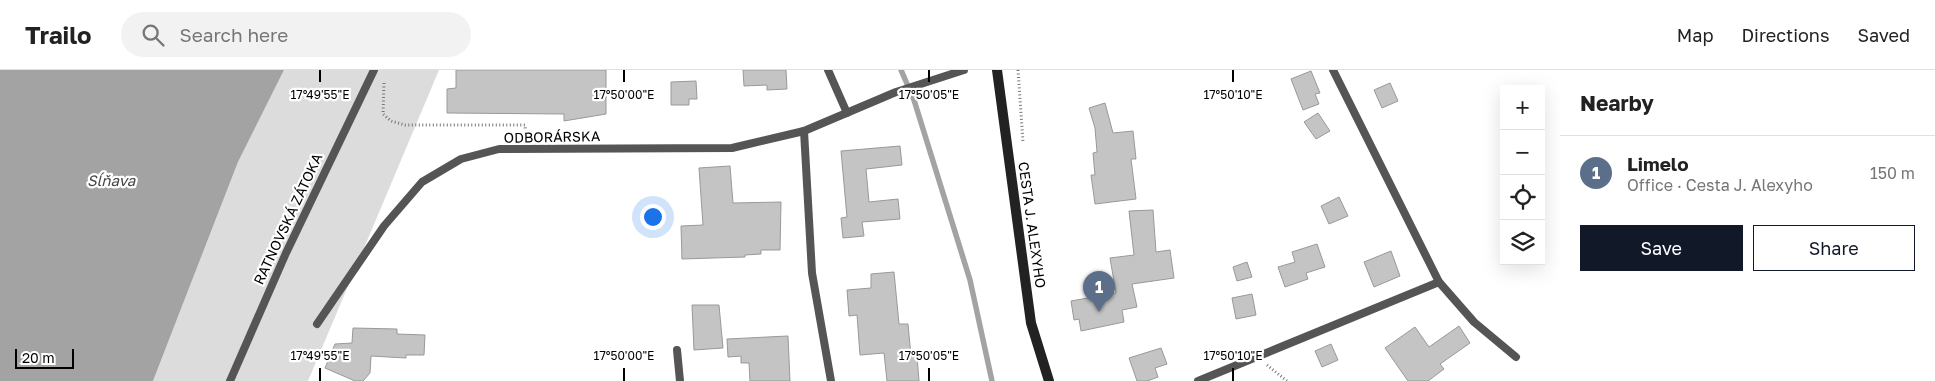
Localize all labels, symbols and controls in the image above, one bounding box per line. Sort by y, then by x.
search box [121,12,471,57]
text: Trailo [25,20,91,49]
icon: search [139,21,167,49]
text: Search here [179,23,288,46]
text: Map [1677,24,1713,46]
text: Directions [1741,24,1829,46]
text: Saved [1857,24,1910,46]
map controls [1500,85,1545,265]
button: + [1500,85,1545,130]
text: 17°49'55"E [291,87,349,102]
text: 17°50'00"E [594,87,654,102]
text: 17°50'05"E [899,87,959,102]
text: 17°50'10"E [1203,87,1263,102]
text: Nearby [1580,90,1654,116]
street label: ODBORÁRSKA [504,127,601,146]
button: − [1500,130,1545,175]
street label: RATNOVSKÁ ZÁTOKA [250,150,326,287]
text: Limelo [1627,152,1689,175]
street label: CESTA J. ALEXYHO [1015,161,1050,289]
text: 1 [1592,163,1600,183]
text: 150 m [1870,163,1915,183]
water label: Sĺňava [87,171,136,189]
button: locate [1500,175,1545,220]
text: Office · Cesta J. Alexyho [1627,175,1813,195]
your location [640,204,666,230]
button: layers [1500,220,1545,265]
button: Save [1580,225,1743,271]
button: Share [1753,225,1915,271]
pin: 1 [1083,271,1115,312]
scale bar [15,346,74,369]
text: 17°49'55"E [291,348,349,363]
text: 17°50'00"E [594,348,654,363]
text: 17°50'05"E [899,348,959,363]
text: 17°50'10"E [1203,348,1263,363]
text: 20 m [22,349,55,366]

